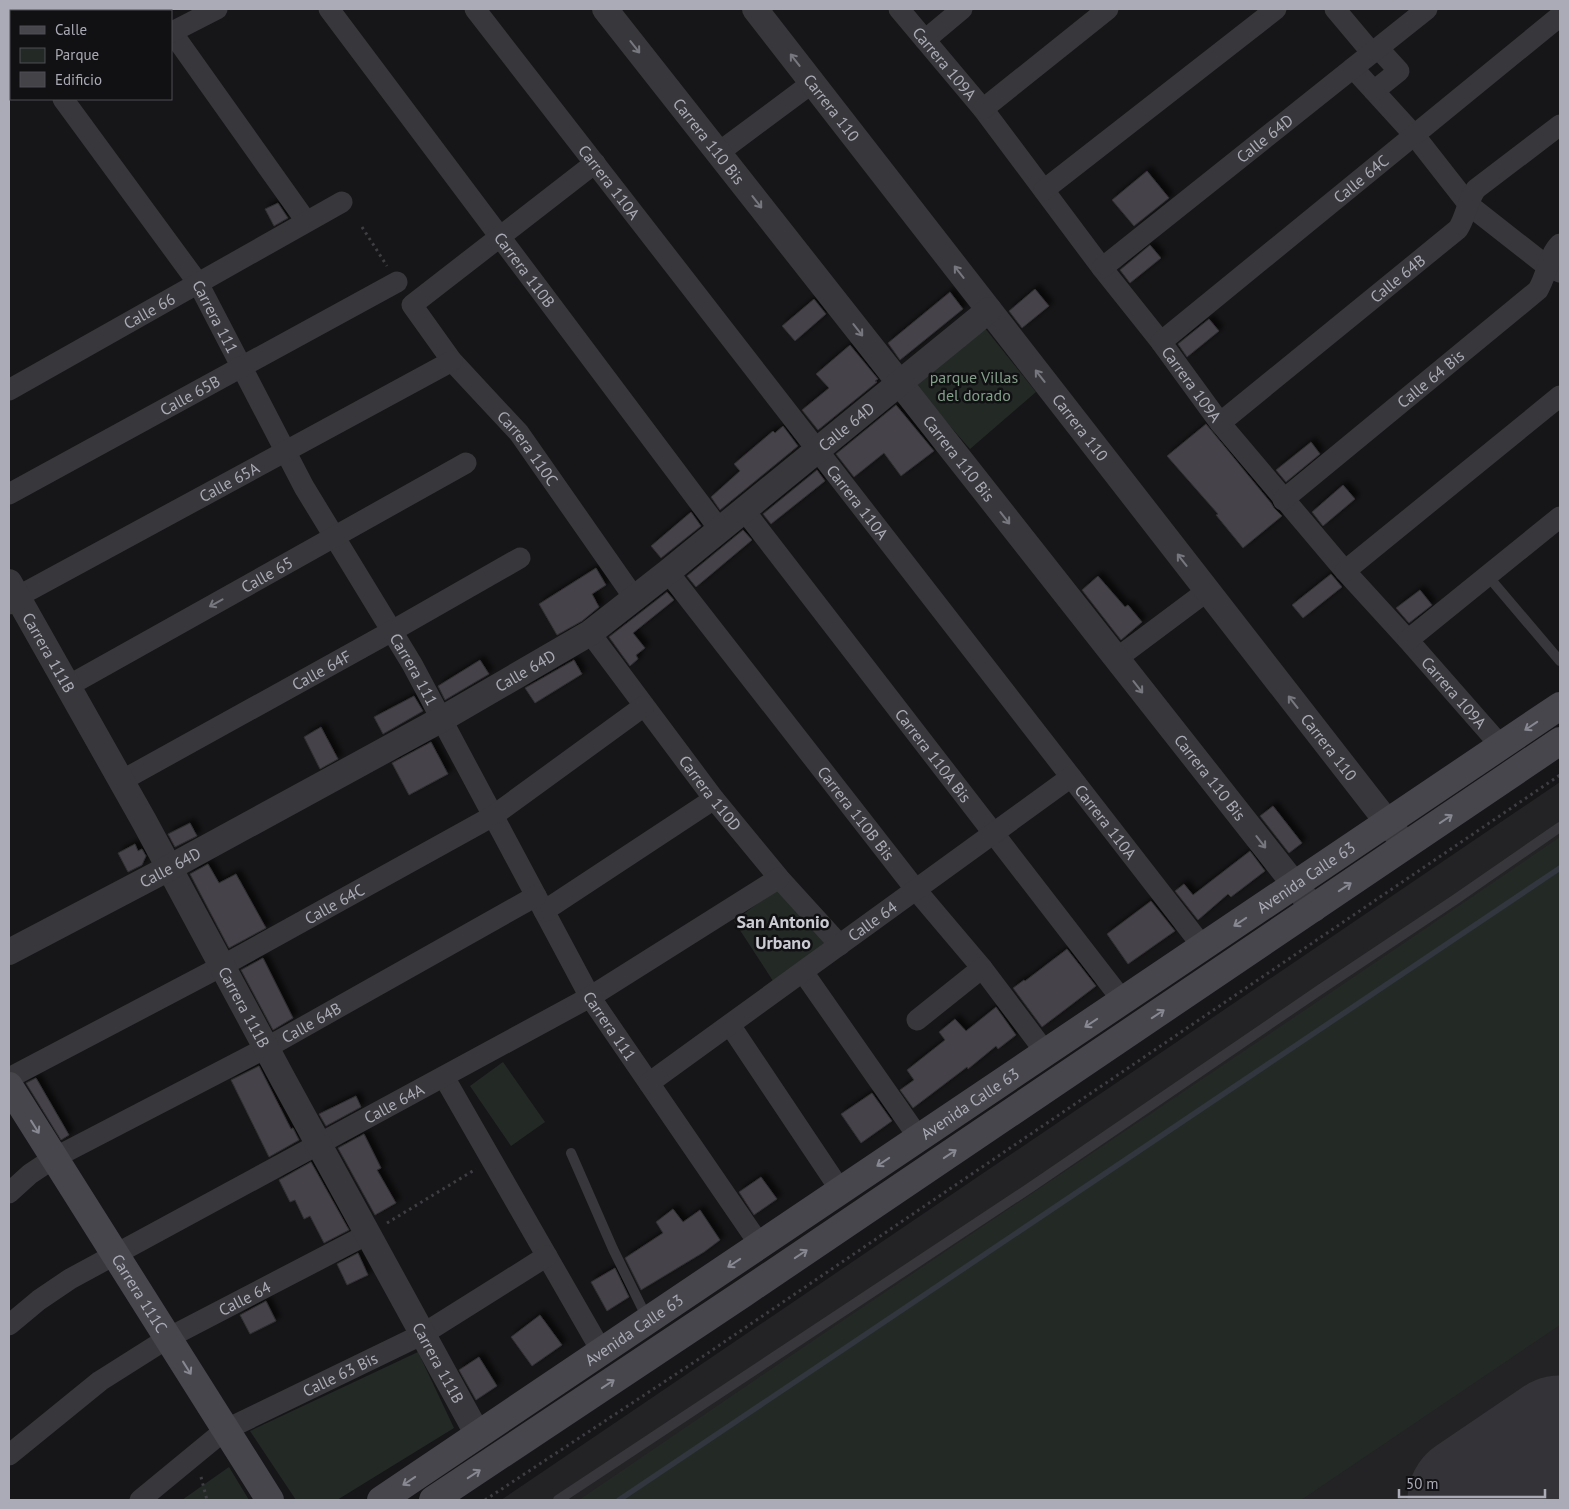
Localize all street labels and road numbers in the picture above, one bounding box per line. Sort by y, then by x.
street label: Carrera 109A [908,23,981,104]
street label: Carrera 110 [799,70,864,145]
street label: Carrera 110 Bis [669,94,749,188]
street label: Calle 64D [1232,110,1297,167]
street label: Carrera 110A [574,141,645,224]
street label: Calle 64C [1329,150,1392,207]
street label: Carrera 110B [490,228,559,311]
street label: Calle 64B [1366,250,1429,307]
street label: Carrera 111 [188,277,243,357]
street label: Calle 66 [120,288,179,333]
street label: Carrera 109A [1157,342,1226,427]
street label: Calle 64 Bis [1393,345,1468,412]
street label: Calle 65B [156,371,223,420]
street label: Carrera 110 [1048,390,1113,465]
street label: Calle 64D [814,398,878,455]
street label: Carrera 110C [493,406,563,489]
street label: Carrera 110 Bis [919,411,999,506]
street label: Calle 65A [196,457,263,506]
street label: Carrera 110A [822,461,893,544]
street label: Calle 65 [238,552,296,597]
street label: Carrera 111B [18,609,79,696]
street label: Carrera 111 [386,629,442,709]
street label: Calle 64D [491,645,559,696]
street label: Calle 64F [288,646,354,694]
street label: Carrera 109A [1417,652,1491,733]
street label: Carrera 110A Bis [891,705,976,806]
street label: Carrera 110 [1297,709,1362,785]
street label: Carrera 110 Bis [1170,730,1251,825]
street label: Carrera 110D [675,751,746,835]
street label: Carrera 110B Bis [813,762,899,865]
street label: Carrera 110A [1071,781,1142,864]
street label: Avenida Calle 63 [1253,837,1359,917]
street label: Calle 64D [136,843,204,892]
street label: Calle 64C [301,879,368,928]
street label: Calle 64 [844,896,901,946]
street label: Carrera 111B [214,963,274,1051]
street label: Carrera 111 [579,988,641,1064]
street label: Calle 64B [278,998,345,1047]
street label: Avenida Calle 63 [917,1063,1023,1144]
street label: Calle 64A [360,1079,428,1128]
street label: Carrera 111C [108,1250,172,1336]
street label: Calle 64 [215,1276,274,1320]
street label: Avenida Calle 63 [581,1289,687,1370]
street label: Carrera 111B [408,1319,469,1407]
street label: Calle 63 Bis [299,1347,381,1401]

